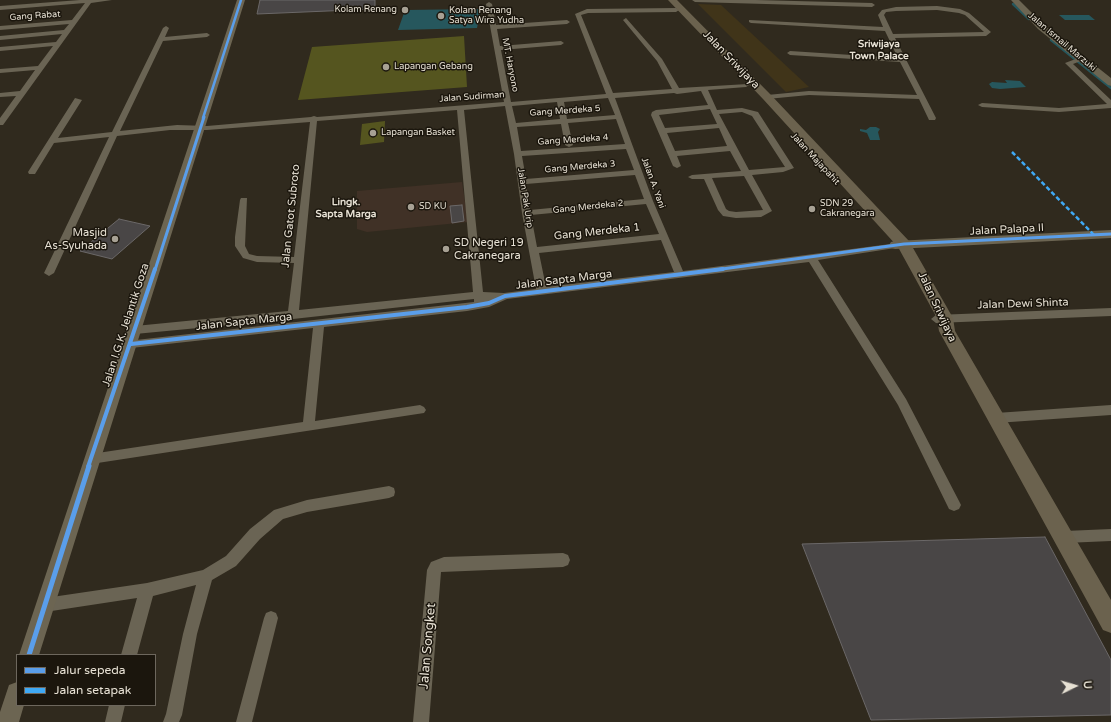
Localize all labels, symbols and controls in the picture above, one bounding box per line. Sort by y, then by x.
place label: Kolam Renang [334,5,397,15]
marker: Kolam Renang [400,5,410,15]
place label: Kolam Renang Satya Wira Yudha [449,6,524,27]
street label: Gang Rabat [9,9,61,23]
street label: Jalan Ismail Marzuki [1026,10,1098,74]
marker: Kolam Renang Satya Wira Yudha [436,11,446,21]
street label: Jalan Sriwijaya [700,28,762,92]
street label: MT. Haryono [499,37,521,93]
district label: Sriwijaya Town Palace [849,38,909,62]
marker: Lapangan Gebang [381,62,391,72]
place label: Lapangan Gebang [394,62,473,72]
street label: Jalan Sudirman [439,89,505,105]
street label: Gang Merdeka 5 [529,103,601,119]
marker: Lapangan Basket [368,128,378,138]
place label: Lapangan Basket [381,128,455,138]
street label: Jalan Majapahit [788,131,842,187]
street label: Gang Merdeka 4 [537,132,609,148]
street label: Jalan A. Yani [639,156,667,210]
street label: Gang Merdeka 3 [544,159,616,175]
street label: Jalan Gatot Subroto [279,164,303,268]
street label: Jalan Pak Urip [515,167,535,229]
district label: Lingk. Sapta Marga [316,196,376,220]
street label: Gang Merdeka 2 [552,198,624,216]
place label: SDN 29 Cakranegara [820,199,875,220]
marker: SD KU [406,202,416,212]
place label: SD KU [419,202,446,212]
marker: SDN 29 Cakranegara [807,204,817,214]
street label: Gang Merdeka 1 [553,221,641,243]
street label: Jalan Palapa II [970,221,1044,239]
place label: Masjid As-Syuhada [44,226,107,252]
marker: Masjid As-Syuhada [110,234,120,244]
place label: SD Negeri 19 Cakranegara [454,236,524,262]
marker: SD Negeri 19 Cakranegara [441,244,451,254]
street label: Jalan I.G.K. Jelantik Goza [100,262,152,388]
street label: Jalan Sapta Marga [515,268,613,292]
street label: Jalan Sriwijaya [915,270,959,344]
street label: Jalan Dewi Shinta [977,296,1069,312]
street label: Jalan Sapta Marga [195,310,293,334]
street label: Jalan Songket [416,602,440,690]
legend [16,654,156,706]
text: Jalur sepeda [54,663,126,677]
north arrow [1055,666,1095,706]
text: U [1081,680,1094,690]
text: Jalan setapak [54,683,131,697]

